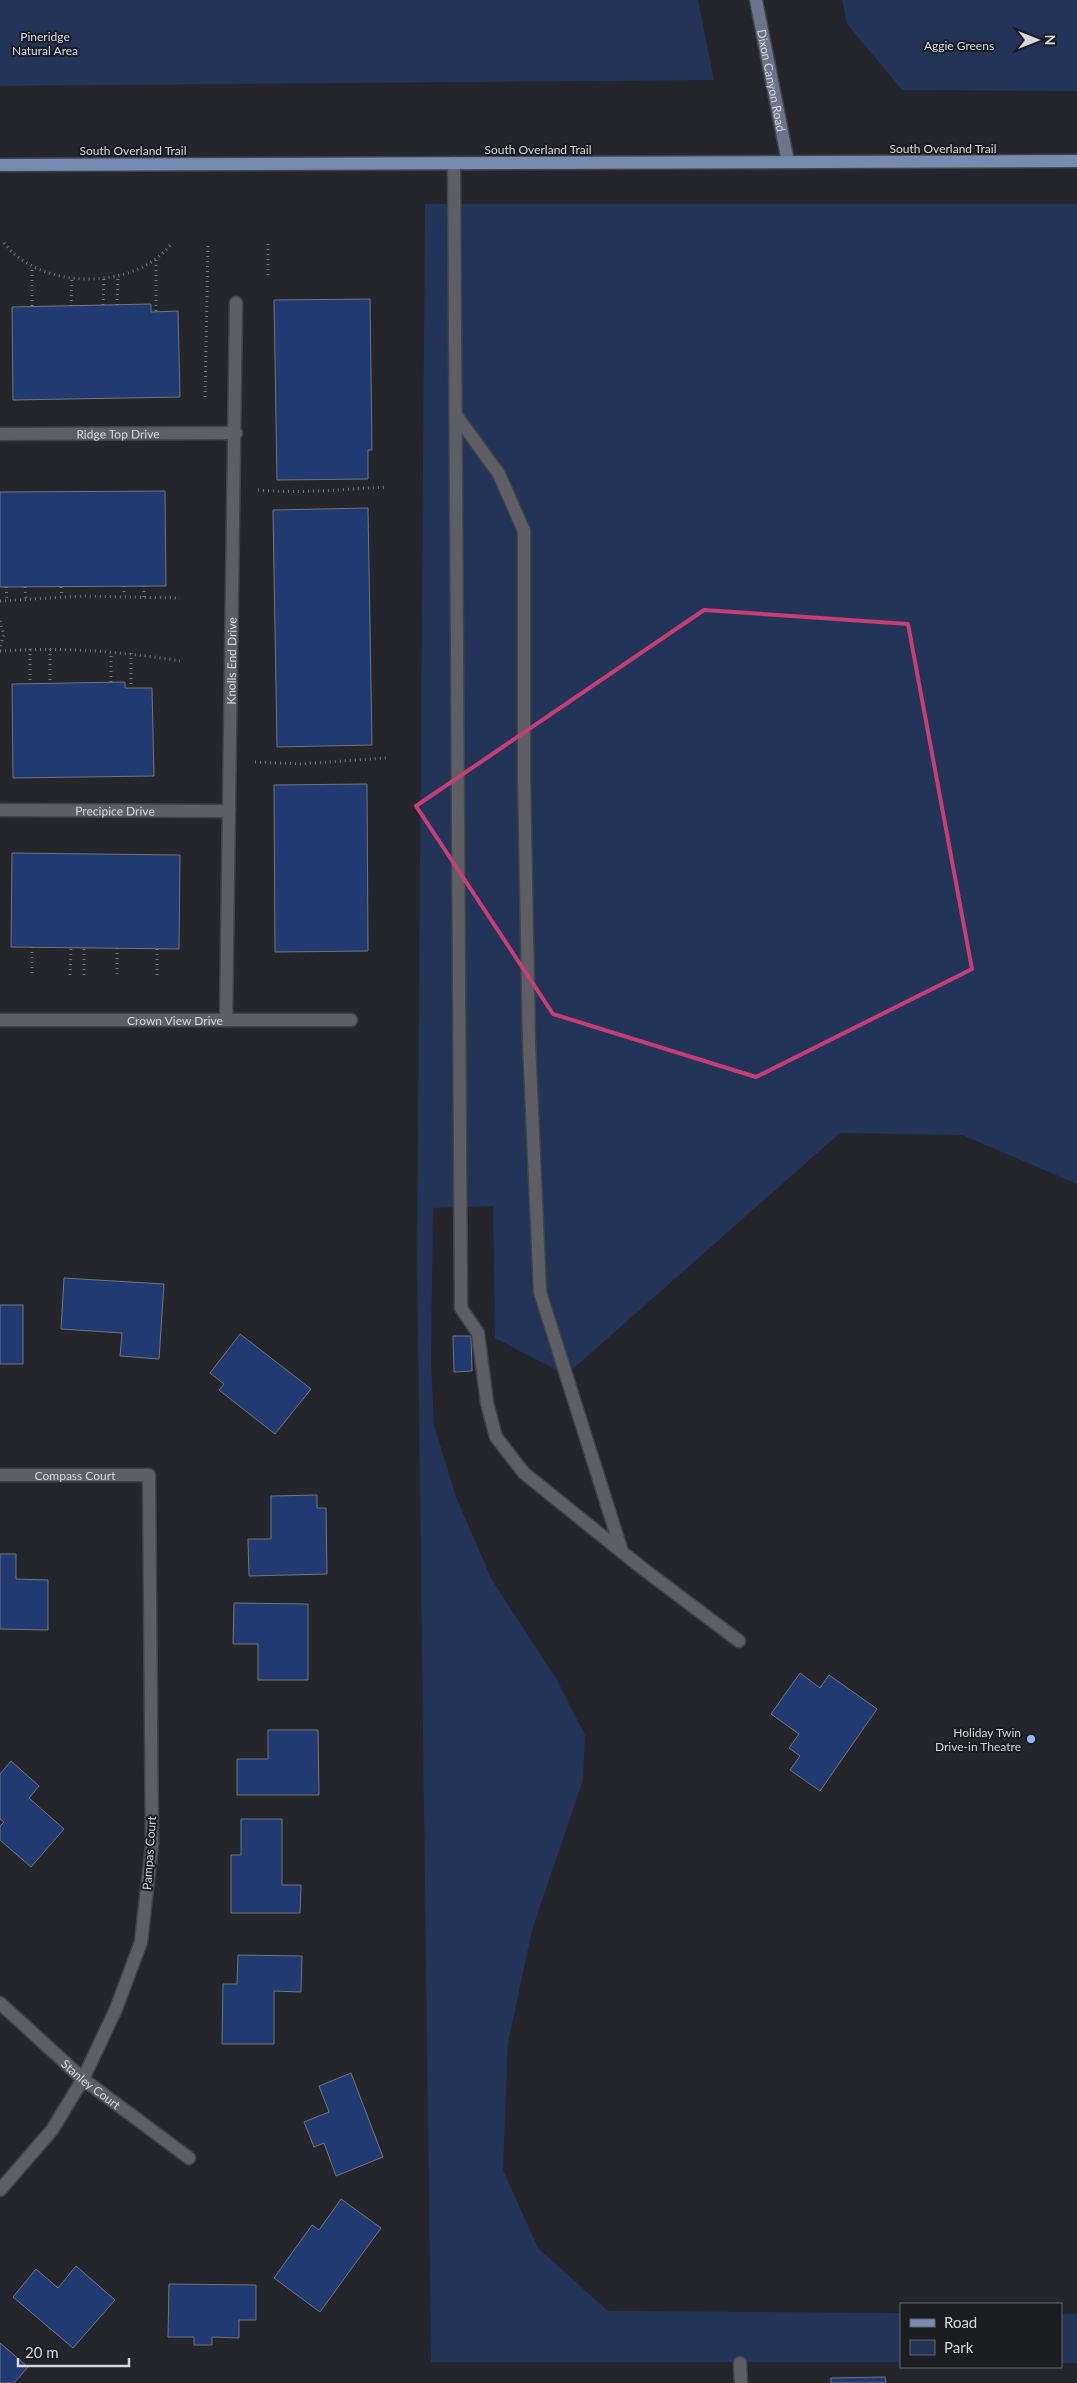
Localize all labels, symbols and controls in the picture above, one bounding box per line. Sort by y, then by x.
north arrow [1012,15,1062,65]
street label: Dixon Canyon Road [754,28,789,133]
park label: Pineridge Natural Area [12,29,78,58]
text: N [1042,35,1059,45]
park label: Aggie Greens [924,38,994,53]
street label: South Overland Trail [890,141,997,156]
street label: South Overland Trail [485,142,592,157]
street label: South Overland Trail [80,143,187,158]
street label: Ridge Top Drive [76,426,160,441]
street label: Knolls End Drive [223,617,239,705]
street label: Precipice Drive [75,803,155,818]
street label: Crown View Drive [127,1013,223,1028]
street label: Compass Court [35,1468,116,1483]
place label: Holiday Twin Drive-in Theatre [935,1725,1021,1754]
marker: Holiday Twin Drive-in Theatre [1025,1733,1037,1745]
street label: Pampas Court [139,1815,159,1890]
street label: Stanley Court [59,2056,124,2112]
legend [900,2303,1062,2368]
text: Road [944,2313,977,2331]
scale bar [18,2336,129,2368]
text: Park [944,2338,974,2356]
text: 20 m [25,2343,59,2361]

